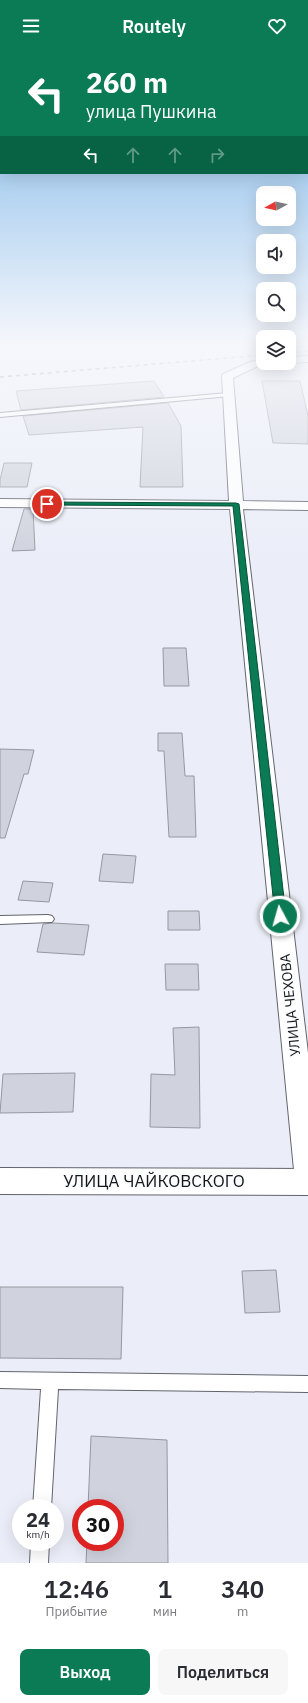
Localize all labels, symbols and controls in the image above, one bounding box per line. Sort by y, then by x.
icon: menu [20,15,42,37]
text: Routely [122,15,186,38]
icon: heart [266,15,288,37]
text: 260 m [86,64,168,101]
icon: left [20,68,72,120]
text: улица Пушкина [86,100,217,123]
icon: left [80,144,102,166]
icon: ahead [122,144,144,166]
icon: ahead [164,144,186,166]
icon: right [206,144,228,166]
north arrow [256,186,296,226]
map controls [256,186,296,370]
button: sound [256,234,296,274]
button: search [256,282,296,322]
button: layers [256,330,296,370]
pin [30,487,64,521]
icon: arrive [36,493,58,515]
position arrow [259,895,301,937]
street label: УЛИЦА ЧЕХОВА [276,953,304,1057]
street label: УЛИЦА ЧАЙКОВСКОГО [63,1170,245,1192]
speed limit sign: 30 [72,1499,124,1551]
text: 24 [26,1506,50,1533]
text: km/h [26,1528,50,1541]
text: 12:46 [44,1573,109,1605]
text: 1 [158,1573,172,1605]
text: 340 [221,1573,264,1605]
text: Прибытие [46,1603,107,1620]
text: мин [153,1603,177,1620]
text: m [237,1603,248,1620]
button: Выход [20,1649,150,1695]
button: Поделиться [158,1649,288,1695]

